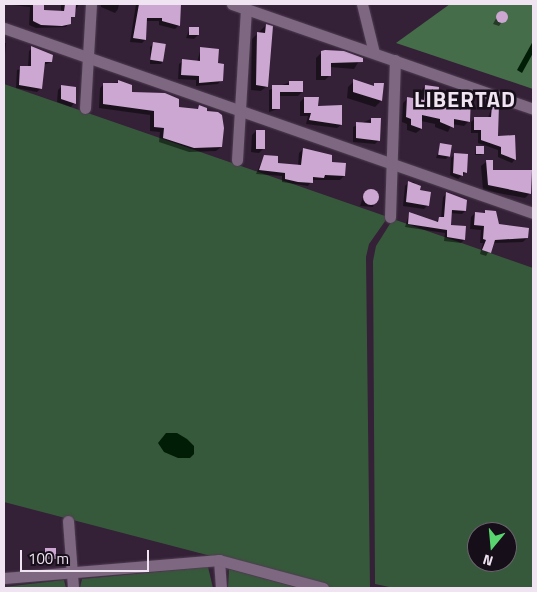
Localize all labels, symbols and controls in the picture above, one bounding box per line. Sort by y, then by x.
district label: LIBERTAD [413,87,517,113]
north arrow [467,522,517,572]
scale bar [22,540,151,572]
text: 100 m [28,547,69,570]
text: N [480,549,495,572]

